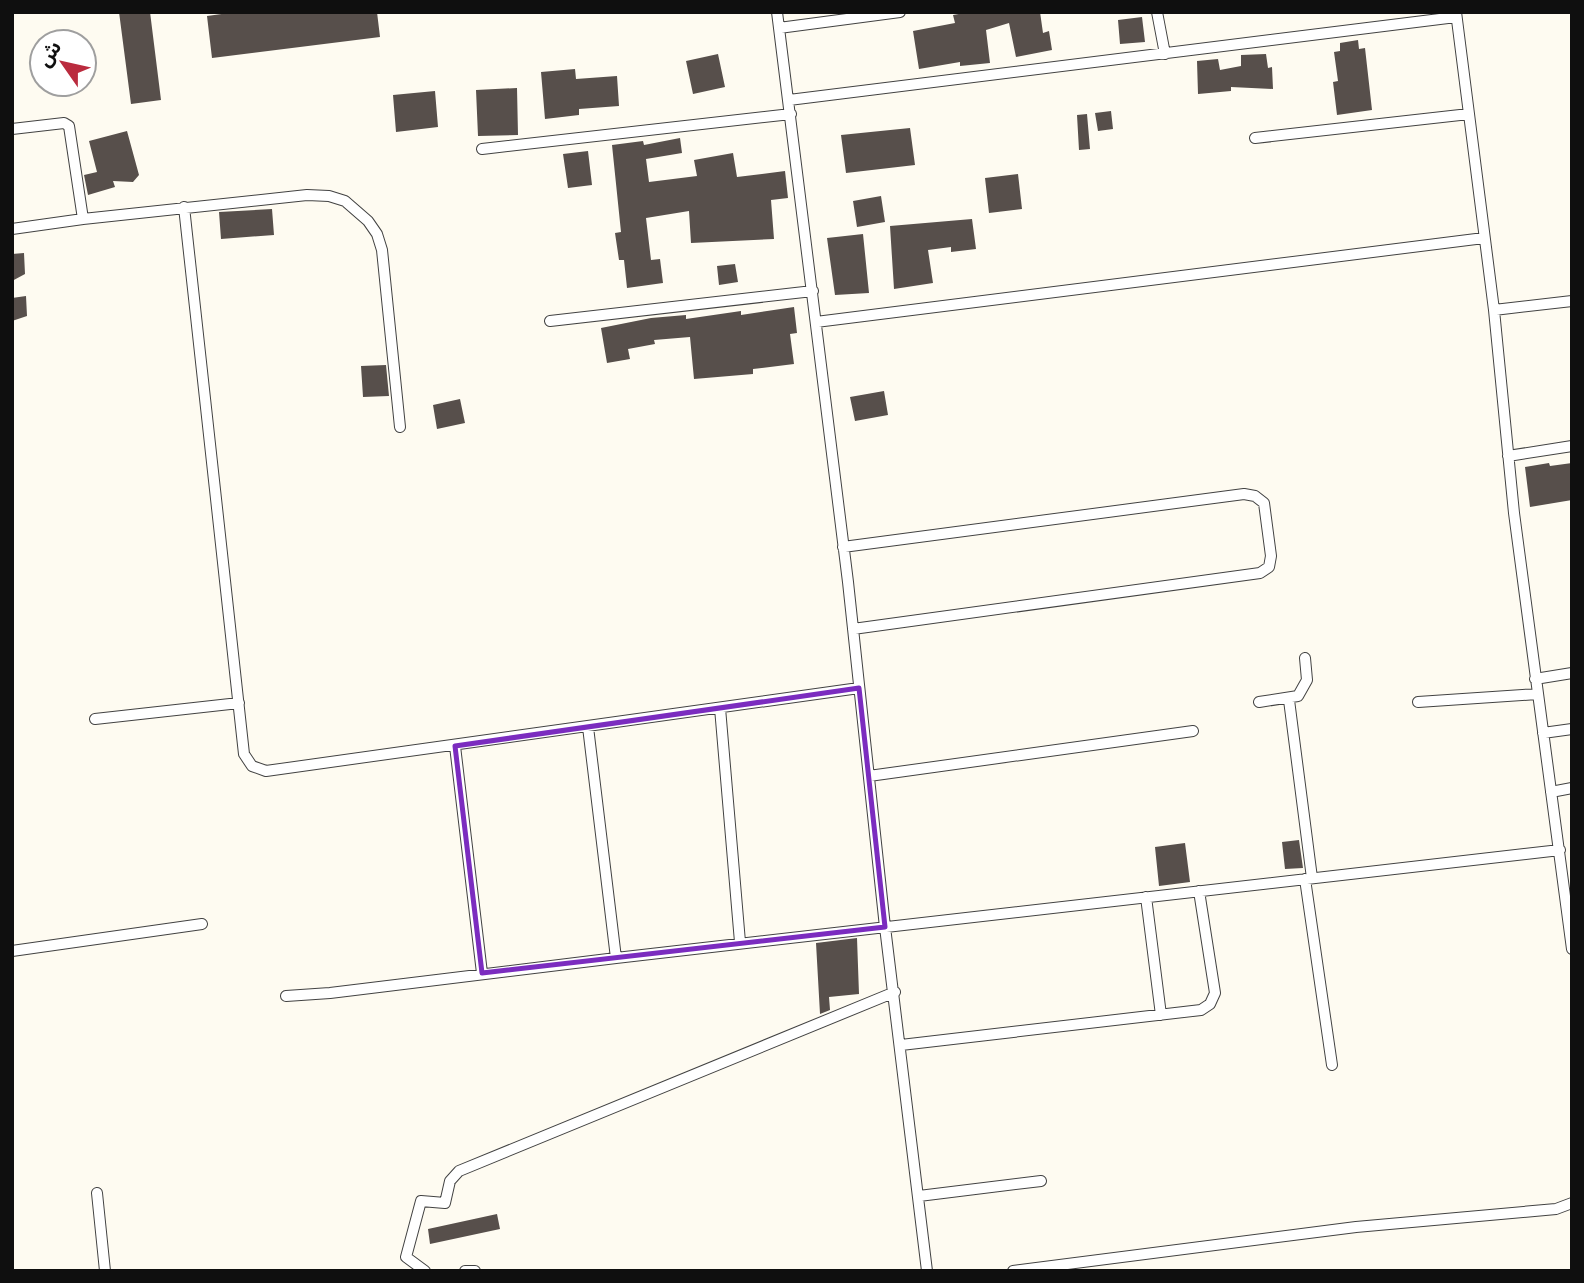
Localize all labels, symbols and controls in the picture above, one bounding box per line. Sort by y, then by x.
north arrow [28,28,98,98]
text: ش [33,37,65,70]

